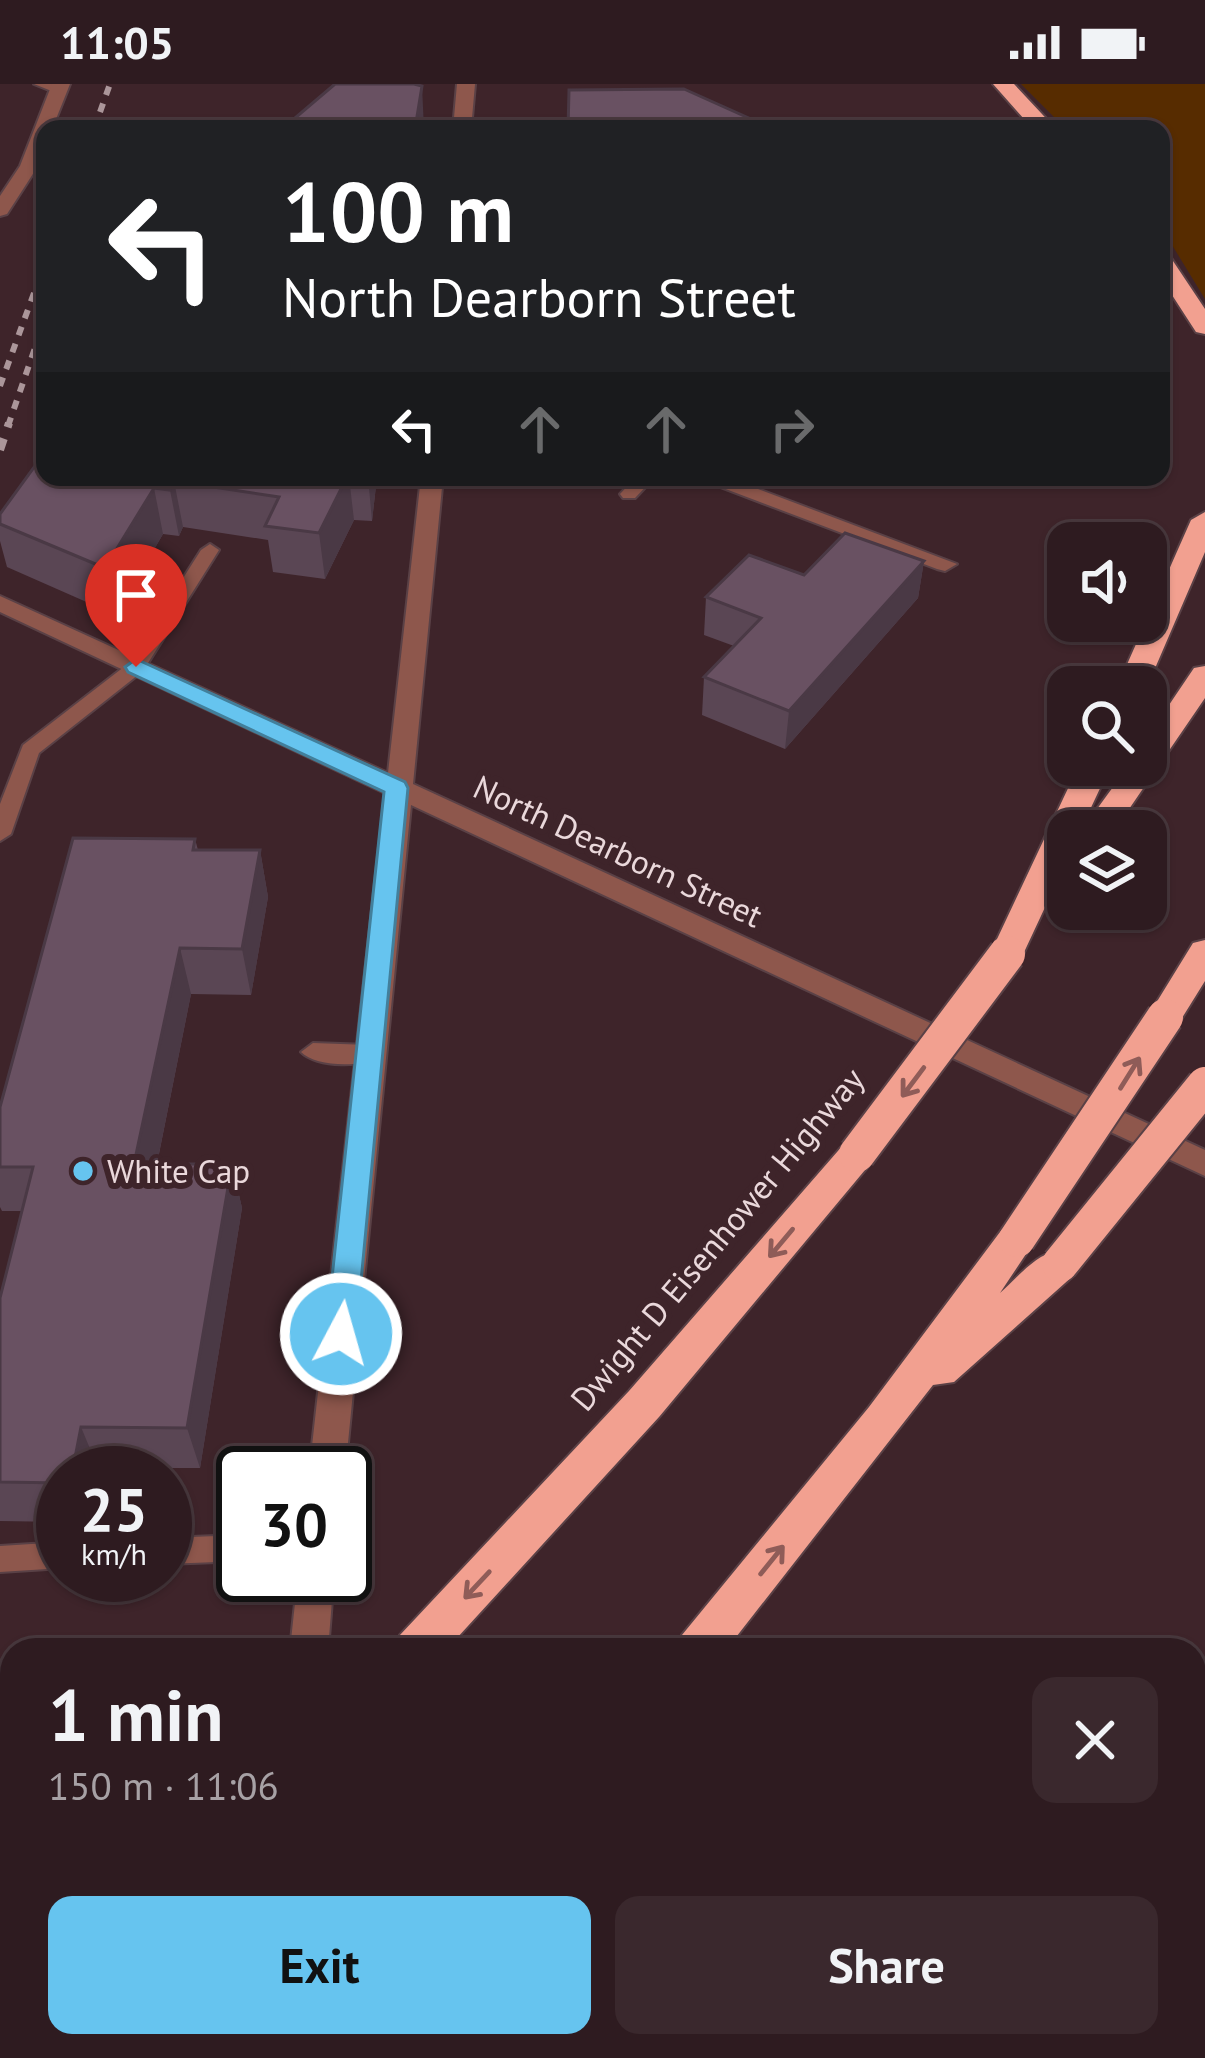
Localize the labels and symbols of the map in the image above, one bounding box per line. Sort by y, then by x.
pin [85,544,187,667]
street label: North Dearborn Street [467,765,770,936]
one-way arrow [1117,1056,1142,1090]
street label: Dwight D Eisenhower Highway [560,1058,873,1419]
one-way arrow [900,1065,926,1097]
place label: White Cap [107,1149,250,1192]
marker: White Cap [70,1158,96,1184]
one-way arrow [768,1227,796,1258]
position arrow [278,1271,404,1397]
speed limit sign: 30 [216,1446,372,1602]
one-way arrow [758,1544,785,1576]
one-way arrow [464,1569,492,1599]

